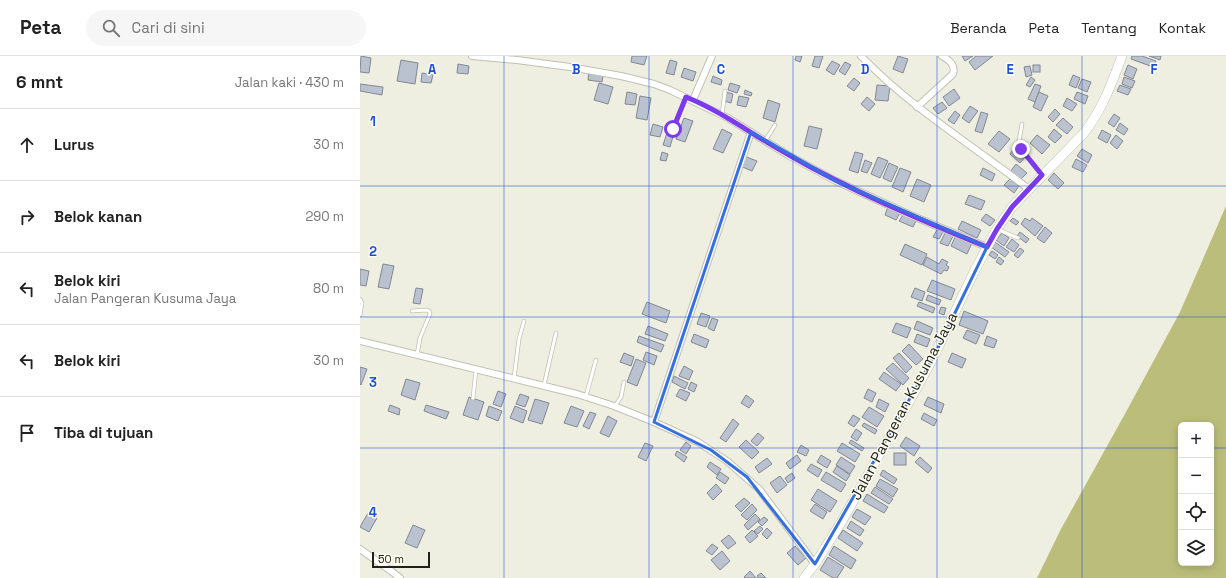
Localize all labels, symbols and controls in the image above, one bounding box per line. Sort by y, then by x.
search box [86,10,366,46]
text: Peta [20,15,62,40]
icon: search [100,17,122,39]
text: Cari di sini [132,18,205,37]
text: Beranda [950,19,1007,37]
text: Peta [1029,19,1059,37]
text: Tentang [1081,19,1137,37]
text: Kontak [1159,19,1206,37]
text: A [428,61,437,78]
text: B [572,61,581,78]
text: C [717,61,725,78]
text: D [861,61,870,78]
text: E [1006,61,1014,78]
text: F [1151,61,1158,78]
text: 6 mnt [16,71,63,93]
text: Jalan kaki · 430 m [235,74,344,91]
text: 1 [370,113,376,130]
route start [664,120,682,138]
icon: ahead [16,134,38,156]
text: Lurus [54,135,94,154]
text: 30 m [313,136,344,153]
route end [1012,140,1030,158]
icon: right [16,206,38,228]
text: Belok kanan [54,207,142,226]
text: 290 m [305,208,344,225]
text: 2 [369,243,377,260]
text: Belok kiri [54,271,120,290]
icon: left [16,278,38,300]
text: 80 m [313,280,344,297]
text: Jalan Pangeran Kusuma Jaya [54,290,236,307]
street label: Jalan Pangeran Kusuma Jaya [846,308,961,503]
icon: left [16,350,38,372]
text: Belok kiri [54,351,120,370]
text: 30 m [313,352,344,369]
text: 3 [369,374,377,391]
icon: arrive [16,422,38,444]
map controls [1178,422,1214,566]
button: + [1178,422,1214,458]
text: Tiba di tujuan [54,423,153,442]
button: − [1178,458,1214,494]
button: locate [1178,494,1214,530]
text: 4 [369,504,377,521]
button: layers [1178,530,1214,566]
scale bar [372,550,430,569]
text: 50 m [378,552,404,566]

